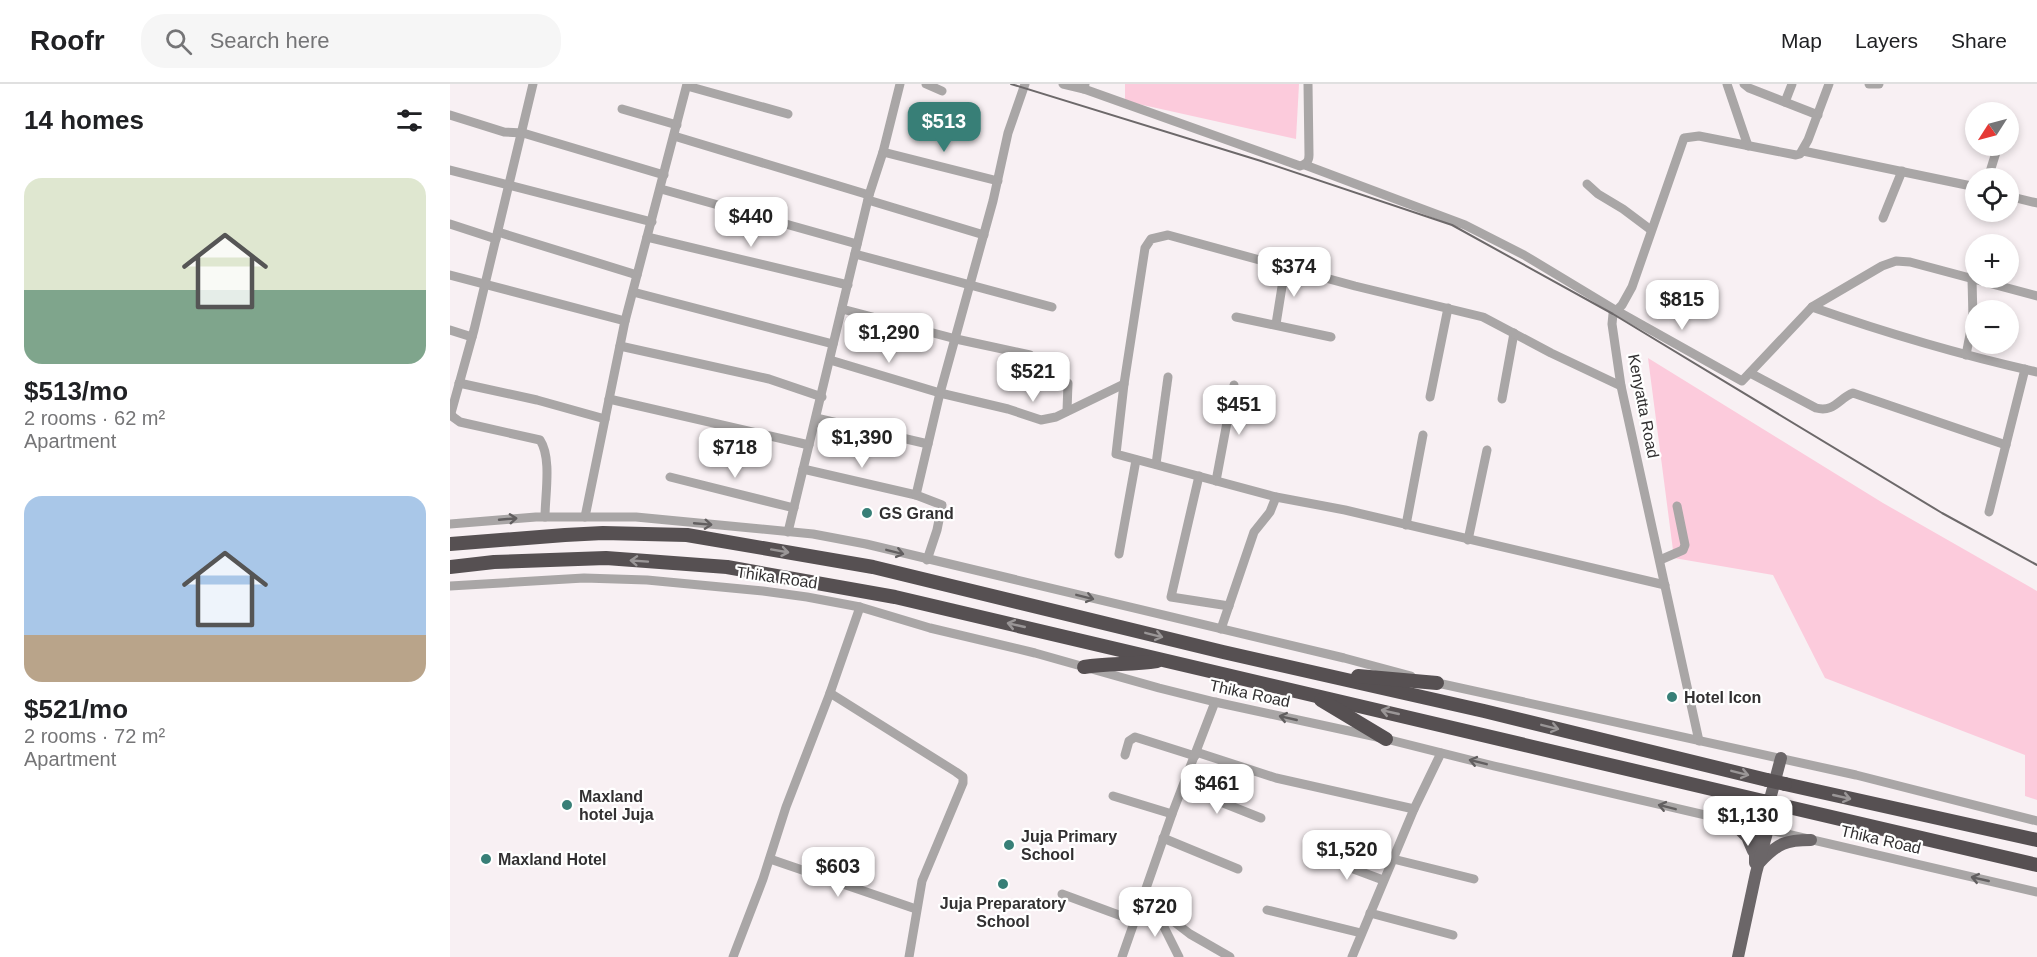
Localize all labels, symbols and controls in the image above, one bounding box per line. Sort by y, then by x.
search box [141,14,561,68]
text: Roofr [30,25,105,56]
icon: search [162,25,195,58]
text: Search here [210,28,330,53]
text: Map [1781,29,1822,52]
text: Layers [1855,29,1918,52]
text: Share [1951,29,2007,52]
pin: $513 [908,102,980,153]
north arrow [1965,102,2019,156]
map controls [1965,102,2019,354]
icon: filters [393,104,426,137]
text: 14 homes [24,105,144,135]
text: $513 [922,110,966,132]
button: locate [1965,168,2019,222]
pin: $440 [715,197,787,248]
text: $440 [729,205,773,227]
icon: home [171,217,279,325]
button: + [1965,234,2019,288]
pin: $374 [1258,247,1330,298]
text: $374 [1272,255,1316,277]
pin: $815 [1646,280,1718,331]
text: $815 [1660,288,1704,310]
button: − [1965,300,2019,354]
pin: $1,290 [840,313,938,364]
text: $1,290 [858,321,920,343]
pin: $521 [997,352,1069,403]
street label: Kenyatta Road [1625,353,1662,460]
text: $521 [1011,360,1055,382]
text: $513/mo [24,376,128,406]
pin: $451 [1203,385,1275,436]
text: $451 [1217,393,1261,415]
text: 2 rooms · 62 m² [24,407,165,429]
pin: $1,390 [813,418,911,469]
text: $1,390 [831,426,893,448]
pin: $718 [699,428,771,479]
text: Apartment [24,430,116,452]
text: $718 [713,436,757,458]
place label: GS Grand [879,505,954,522]
marker: GS Grand [860,506,874,520]
one-way arrow [498,514,518,525]
one-way arrow [692,519,712,530]
icon: home [171,535,279,643]
one-way arrow [769,546,789,557]
one-way arrow [886,546,905,558]
one-way arrow [629,555,649,566]
street label: Thika Road [735,563,819,592]
one-way arrow [1075,592,1094,604]
one-way arrow [1007,619,1026,631]
one-way arrow [1144,630,1163,642]
street label: Thika Road [1208,677,1292,710]
place label: Hotel Icon [1684,689,1761,706]
marker: Hotel Icon [1665,690,1679,704]
text: $521/mo [24,694,128,724]
one-way arrow [1381,706,1400,718]
one-way arrow [1278,711,1297,723]
one-way arrow [1541,722,1560,734]
text: 2 rooms · 72 m² [24,725,165,747]
text: Apartment [24,748,116,770]
one-way arrow [1468,756,1487,767]
pin: $461 [1181,764,1253,815]
one-way arrow [1730,768,1749,780]
text: $461 [1195,772,1239,794]
place label: Maxland hotel Juja [579,788,654,823]
one-way arrow [1832,791,1851,803]
pin: $1,130 [1699,796,1797,847]
marker: Maxland hotel Juja [560,798,574,812]
one-way arrow [1658,800,1677,812]
text: $1,130 [1717,804,1779,826]
street label: Thika Road [1839,822,1923,857]
place label: Juja Primary School [1021,828,1117,863]
pin: $1,520 [1298,830,1396,881]
marker: Juja Primary School [1002,838,1016,852]
text: $1,520 [1316,838,1378,860]
pin: $603 [802,847,874,898]
place label: Maxland Hotel [498,851,606,868]
marker: Maxland Hotel [479,852,493,866]
text: $603 [816,855,860,877]
one-way arrow [1971,873,1990,885]
marker: Juja Preparatory School [996,877,1010,891]
pin: $720 [1119,887,1191,938]
place label: Juja Preparatory School [940,895,1066,930]
text: $720 [1133,895,1177,917]

